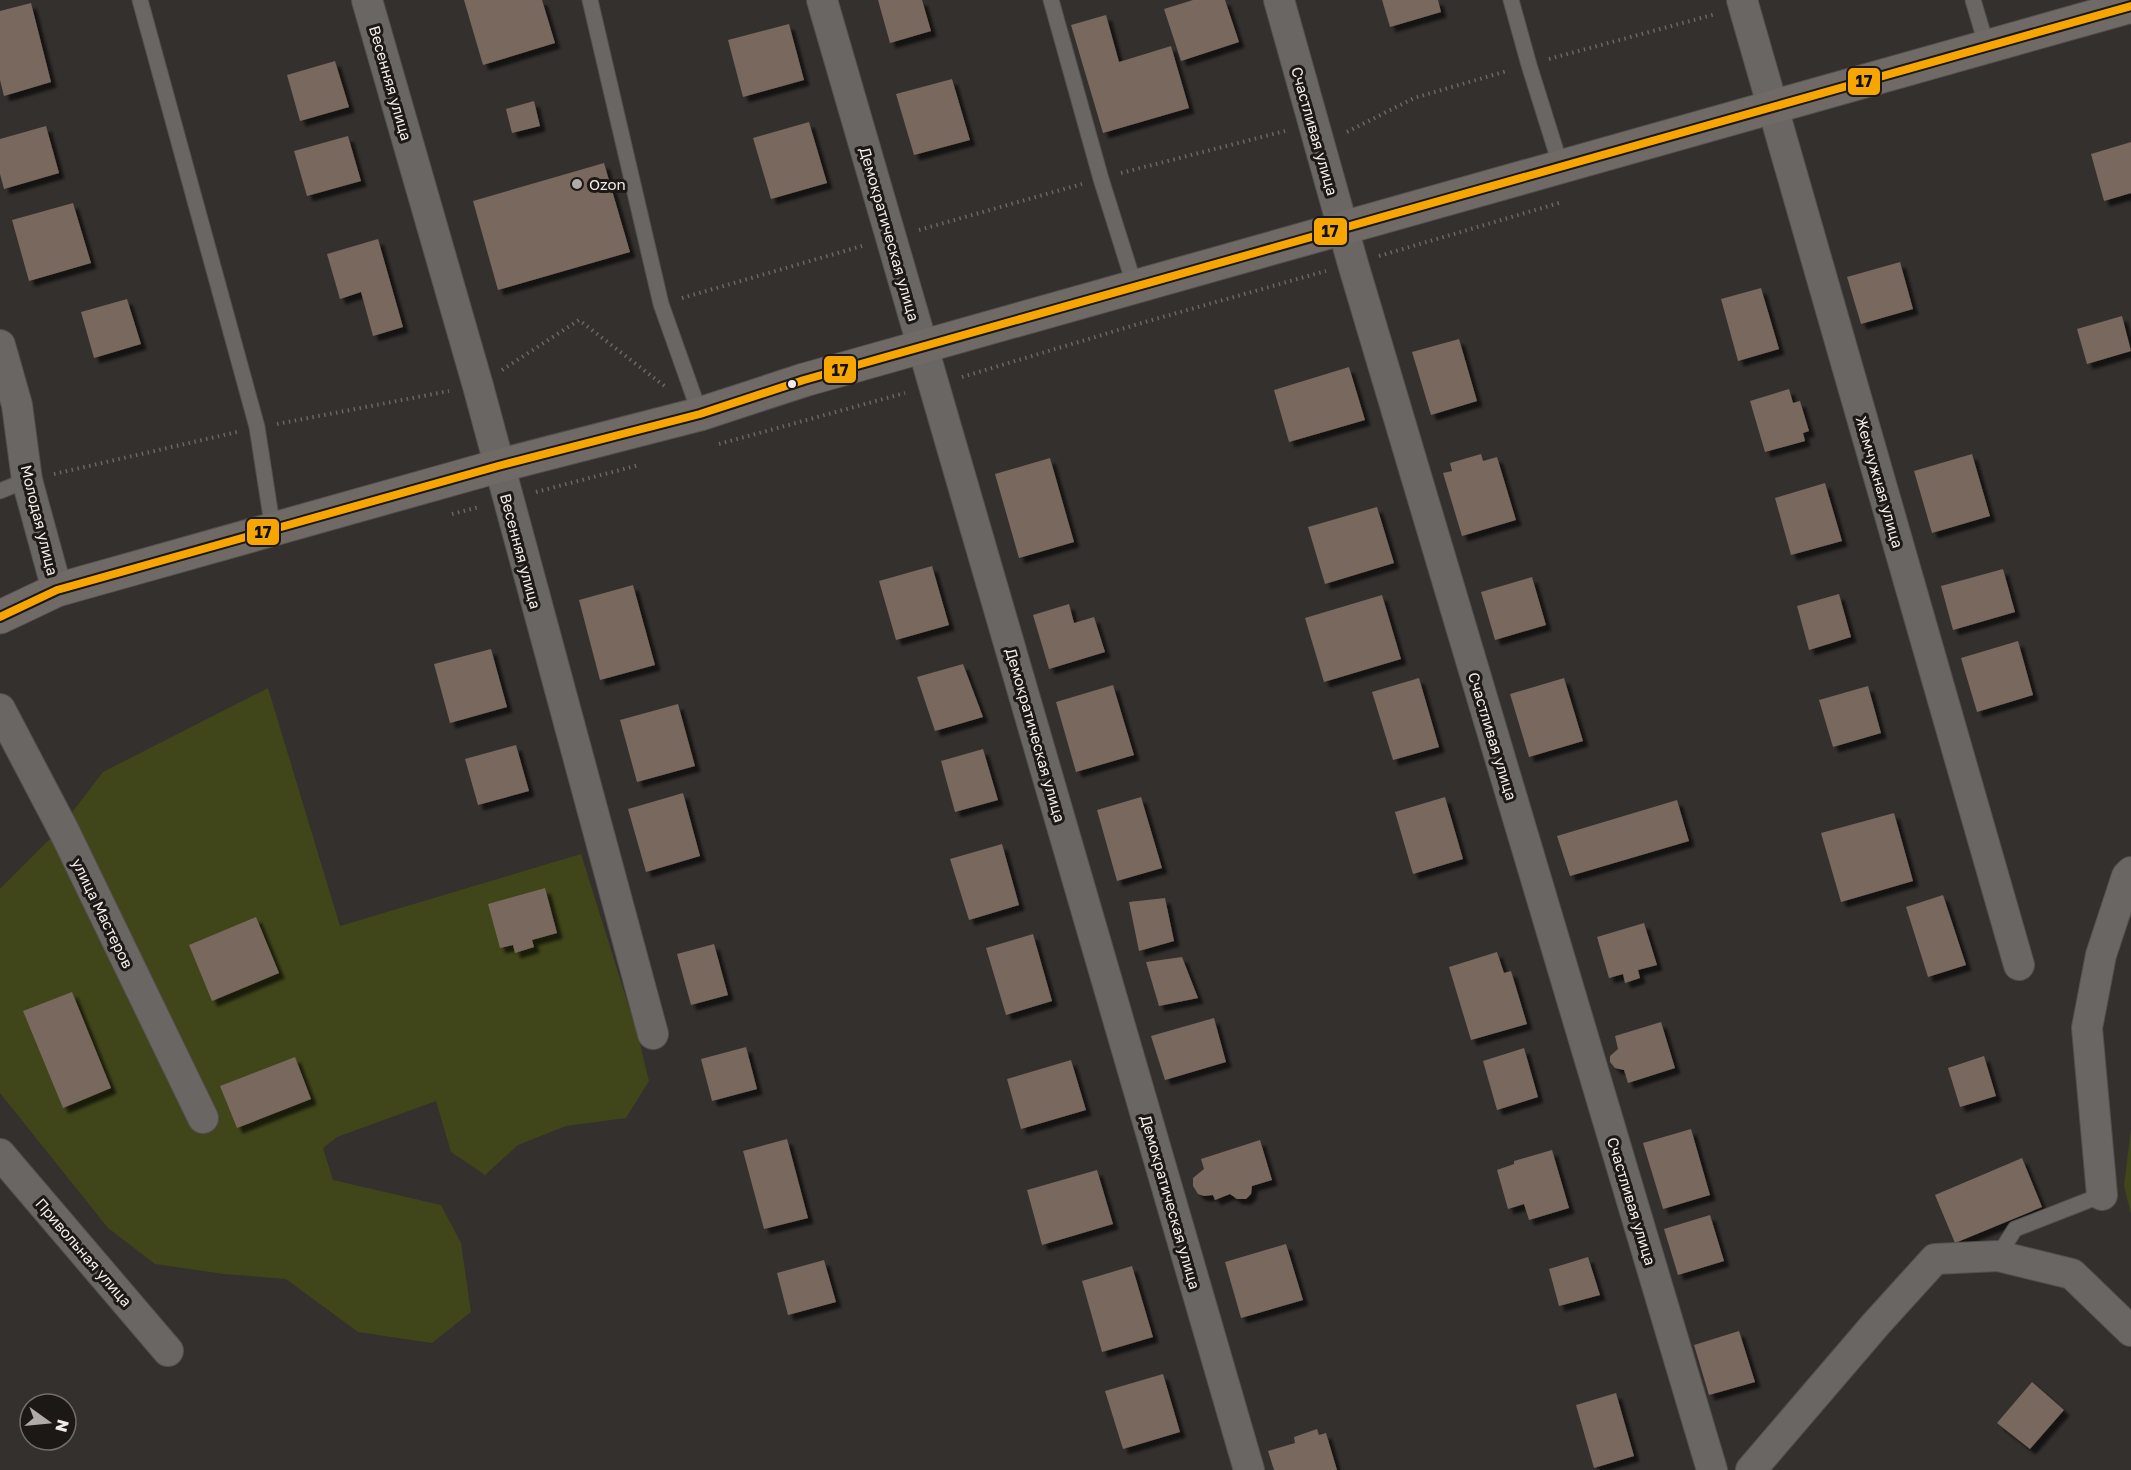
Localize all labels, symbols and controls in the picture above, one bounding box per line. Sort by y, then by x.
street label: Весенняя улица [366,23,416,143]
street label: Счастливая улица [1288,65,1342,197]
line badge: 17 [1847,67,1881,96]
text: 17 [1856,71,1873,91]
street label: Демократическая улица [856,145,924,323]
place label: Ozon [589,175,626,193]
marker: Ozon [570,177,584,191]
line badge: 17 [1313,217,1348,246]
text: 17 [1322,221,1339,241]
line badge: 17 [823,355,857,384]
text: 17 [832,360,849,380]
unlabelled marker [786,378,798,390]
street label: Жемчужная улица [1853,414,1907,550]
street label: Молодая улица [18,463,62,577]
street label: Весенняя улица [497,491,545,611]
line badge: 17 [246,518,280,546]
text: 17 [255,522,272,542]
street label: Демократическая улица [1002,646,1070,824]
street label: Счастливая улица [1465,670,1521,802]
street label: улица Мастеров [69,855,137,971]
street label: Демократическая улица [1137,1113,1205,1291]
street label: Счастливая улица [1604,1135,1660,1267]
street label: Привольная улица [32,1194,136,1310]
north arrow [18,1392,78,1452]
text: N [51,1417,74,1434]

